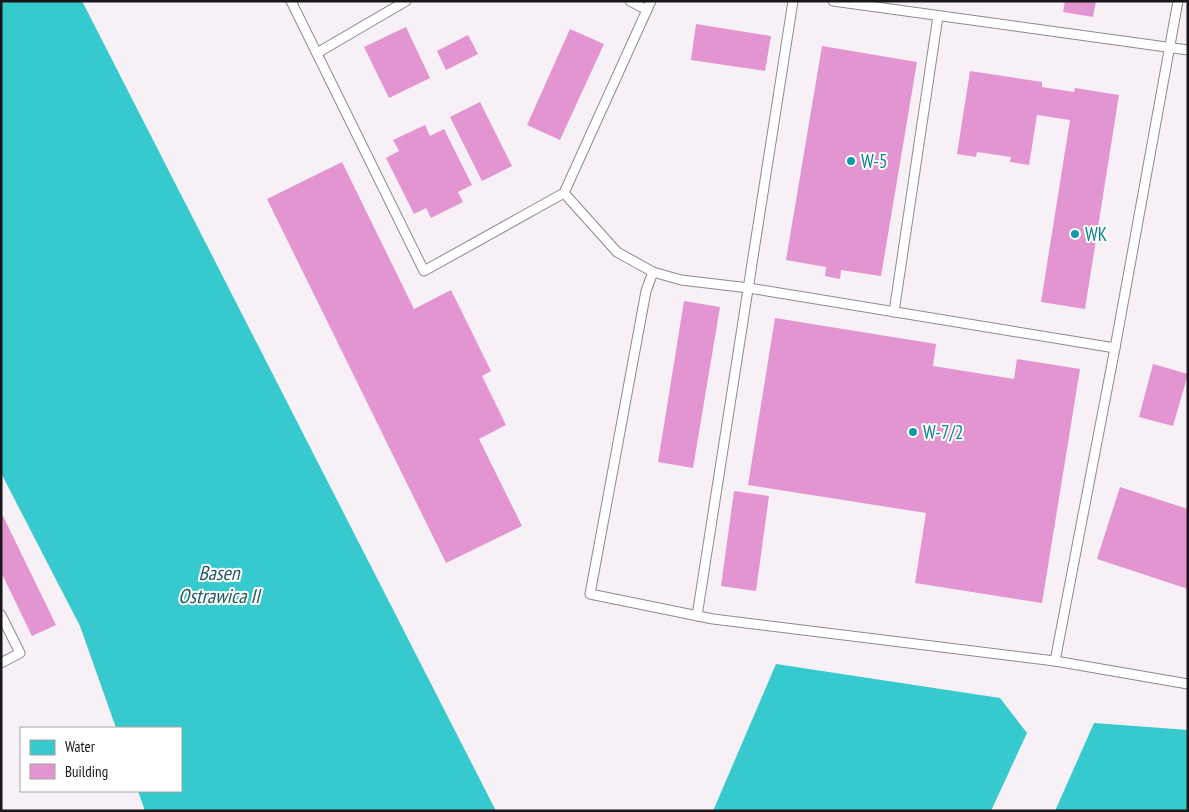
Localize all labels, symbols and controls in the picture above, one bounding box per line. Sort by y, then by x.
place label: W-5 [861,149,887,173]
marker: W-5 [845,155,857,167]
place label: WK [1085,222,1107,246]
marker: WK [1069,228,1081,240]
place label: W-7/2 [923,420,964,444]
marker: W-7/2 [907,426,919,438]
water label: Basen Ostrawica II [178,560,262,609]
legend [20,727,182,792]
text: Water [65,737,96,756]
text: Building [65,762,108,781]

